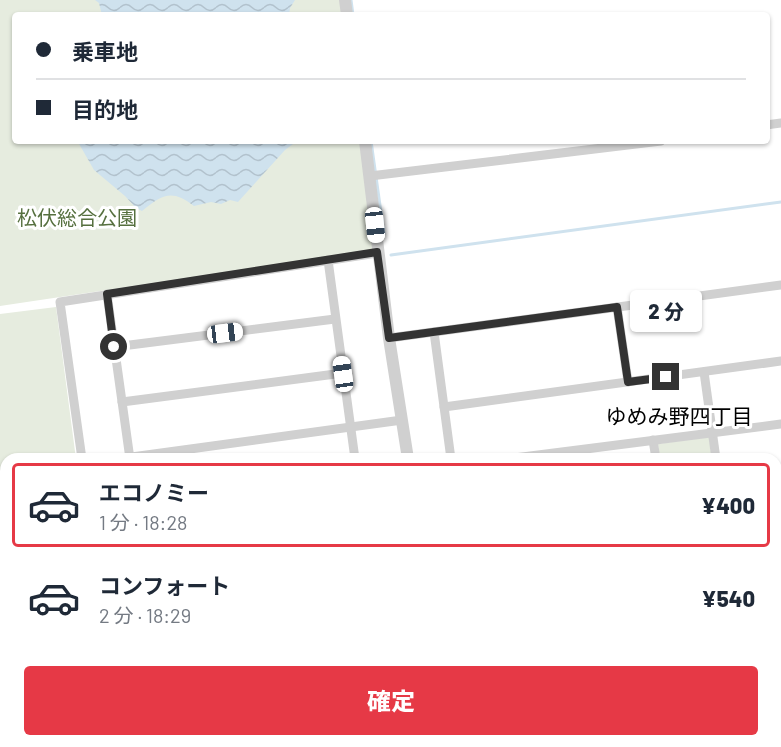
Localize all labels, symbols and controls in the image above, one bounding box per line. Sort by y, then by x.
text: 乗車地 [72,38,138,64]
text: 目的地 [72,96,138,122]
park label: 松伏総合公園 [17,205,137,229]
car [364,206,386,244]
callout: 2 分 [630,290,702,332]
text: 2 分 [648,299,684,323]
car [206,322,244,344]
route start [100,333,127,360]
car [332,355,354,393]
route end [652,363,679,390]
district label: ゆめみ野四丁目 [606,403,753,428]
icon: car [27,478,81,532]
text: エコノミー [99,479,209,505]
text: ¥400 [701,492,755,518]
text: 1 分 · 18:28 [99,510,188,534]
icon: car [27,571,81,625]
text: コンフォート [99,572,230,598]
text: ¥540 [702,585,755,611]
text: 2 分 · 18:29 [99,603,191,627]
button: 確定 [24,666,758,735]

